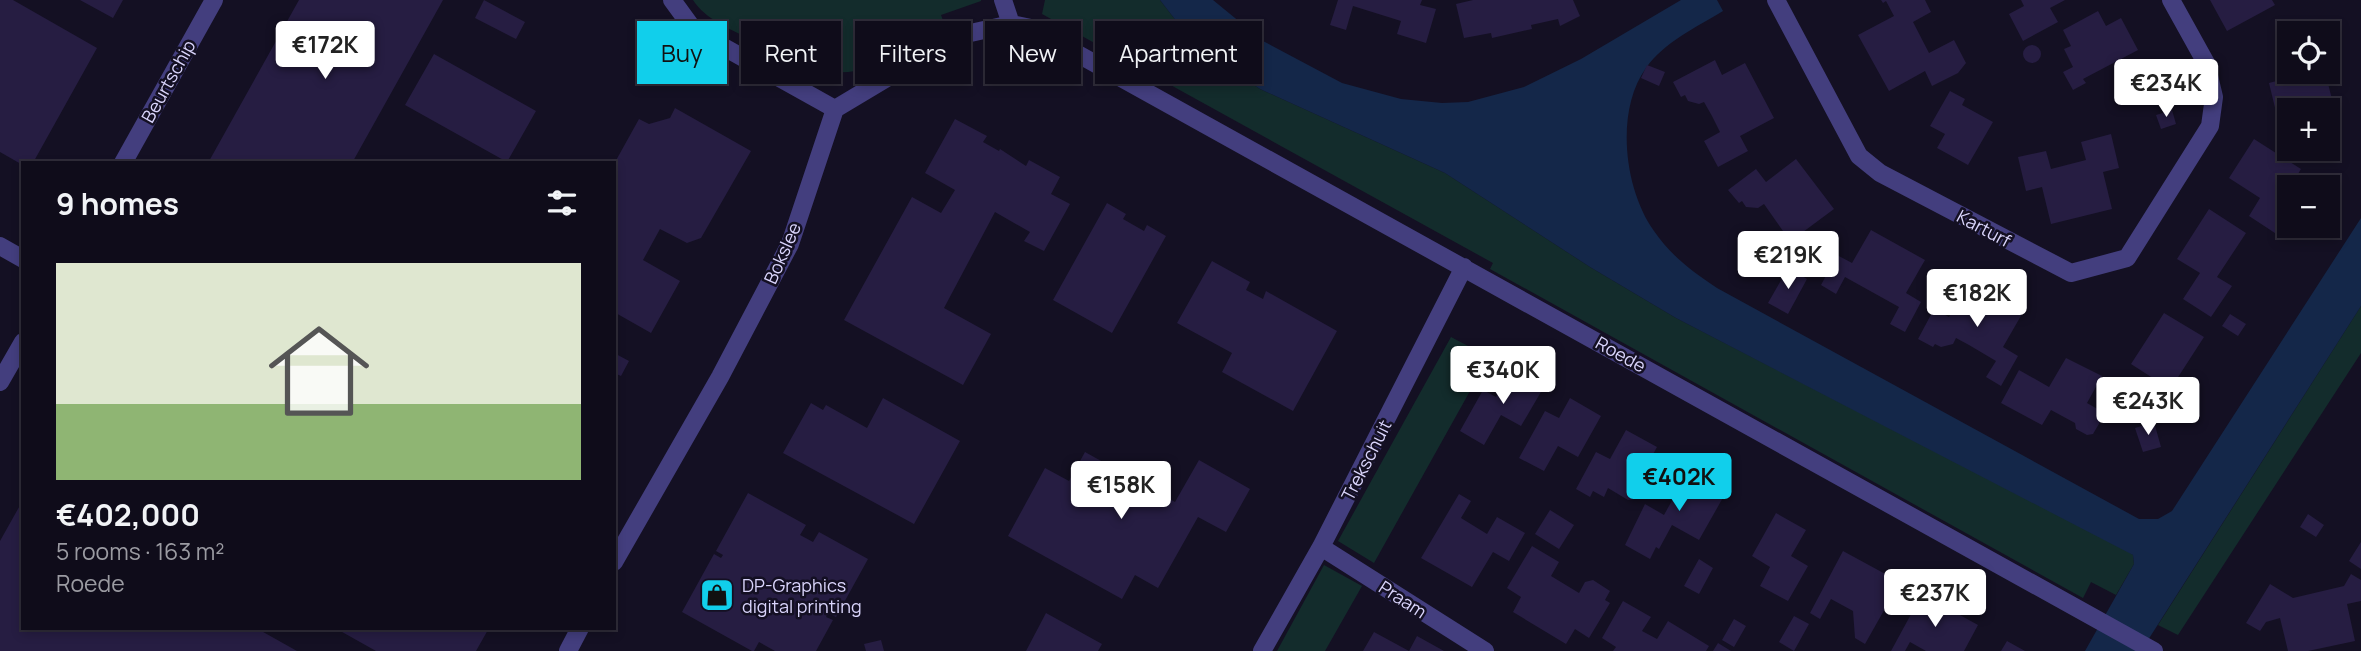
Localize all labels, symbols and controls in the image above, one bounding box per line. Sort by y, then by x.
chip: Buy [637,21,727,84]
chip: Rent [741,21,841,84]
chip: Filters [855,21,971,84]
chip: New [985,21,1081,84]
chip: Apartment [1095,21,1262,84]
map controls [2277,21,2340,238]
button: locate [2277,21,2340,84]
pin: €172K [276,22,374,81]
text: €172K [292,28,358,60]
street label: Beurtschip [135,35,201,127]
pin: €234K [2117,60,2215,119]
text: €234K [2130,66,2202,98]
button: + [2277,98,2340,161]
button: − [2277,175,2340,238]
text: 9 homes [56,183,179,224]
icon: filters [543,184,581,222]
street label: Karturf [1953,204,2016,252]
street label: Bokslee [758,218,806,288]
pin: €219K [1739,232,1837,291]
text: €219K [1754,238,1822,270]
pin: €182K [1928,270,2026,329]
text: €182K [1943,276,2011,308]
icon: home [256,308,382,434]
street label: Roede [1592,330,1650,378]
pin: €340K [1454,346,1552,406]
text: €340K [1466,353,1540,385]
pin: €243K [2099,378,2197,437]
text: €243K [2112,384,2184,416]
street label: Trekschuit [1335,416,1397,504]
pin: €402K [1630,454,1728,513]
text: €402K [1643,460,1715,492]
pin: €158K [1072,462,1170,521]
text: €158K [1087,468,1155,500]
text: €402,000 [56,494,200,535]
text: 5 rooms · 163 m² [56,535,224,567]
text: Roede [56,567,125,599]
pin: €237K [1886,570,1984,629]
place label: DP-Graphics digital printing [742,573,862,618]
street label: Praam [1375,575,1431,623]
shop icon: DP-Graphics digital printing [698,576,736,614]
text: €237K [1900,576,1970,608]

